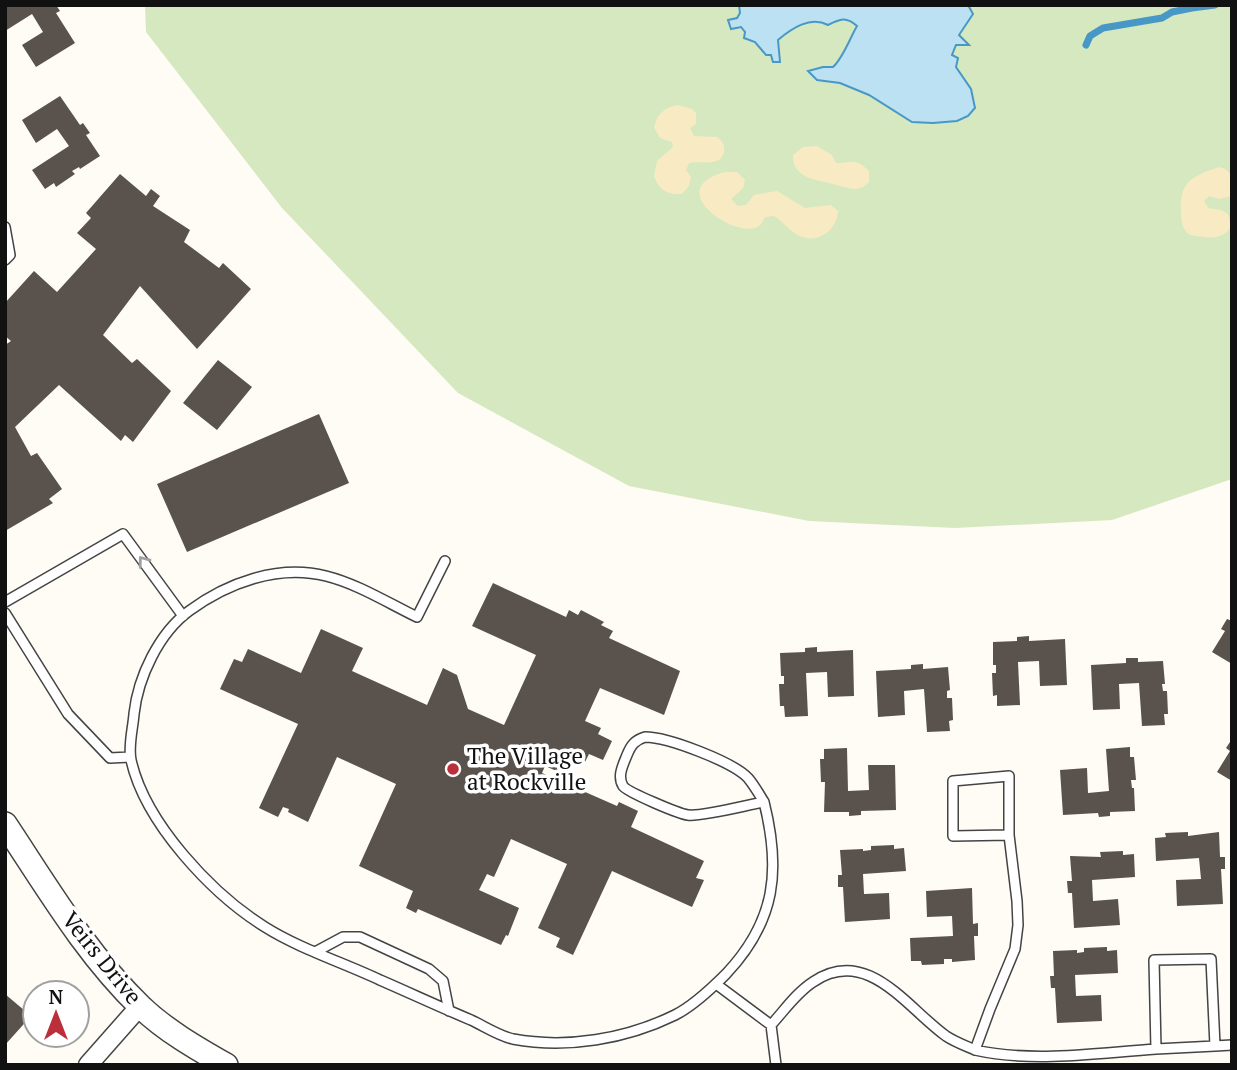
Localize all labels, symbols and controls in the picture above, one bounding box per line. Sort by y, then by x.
one-way arrow [138,556,151,569]
place label: The Village at Rockville [467,740,586,797]
marker: The Village at Rockville [445,761,461,777]
street label: Veirs Drive [55,905,149,1011]
north arrow [21,979,91,1049]
text: N [49,984,64,1009]

